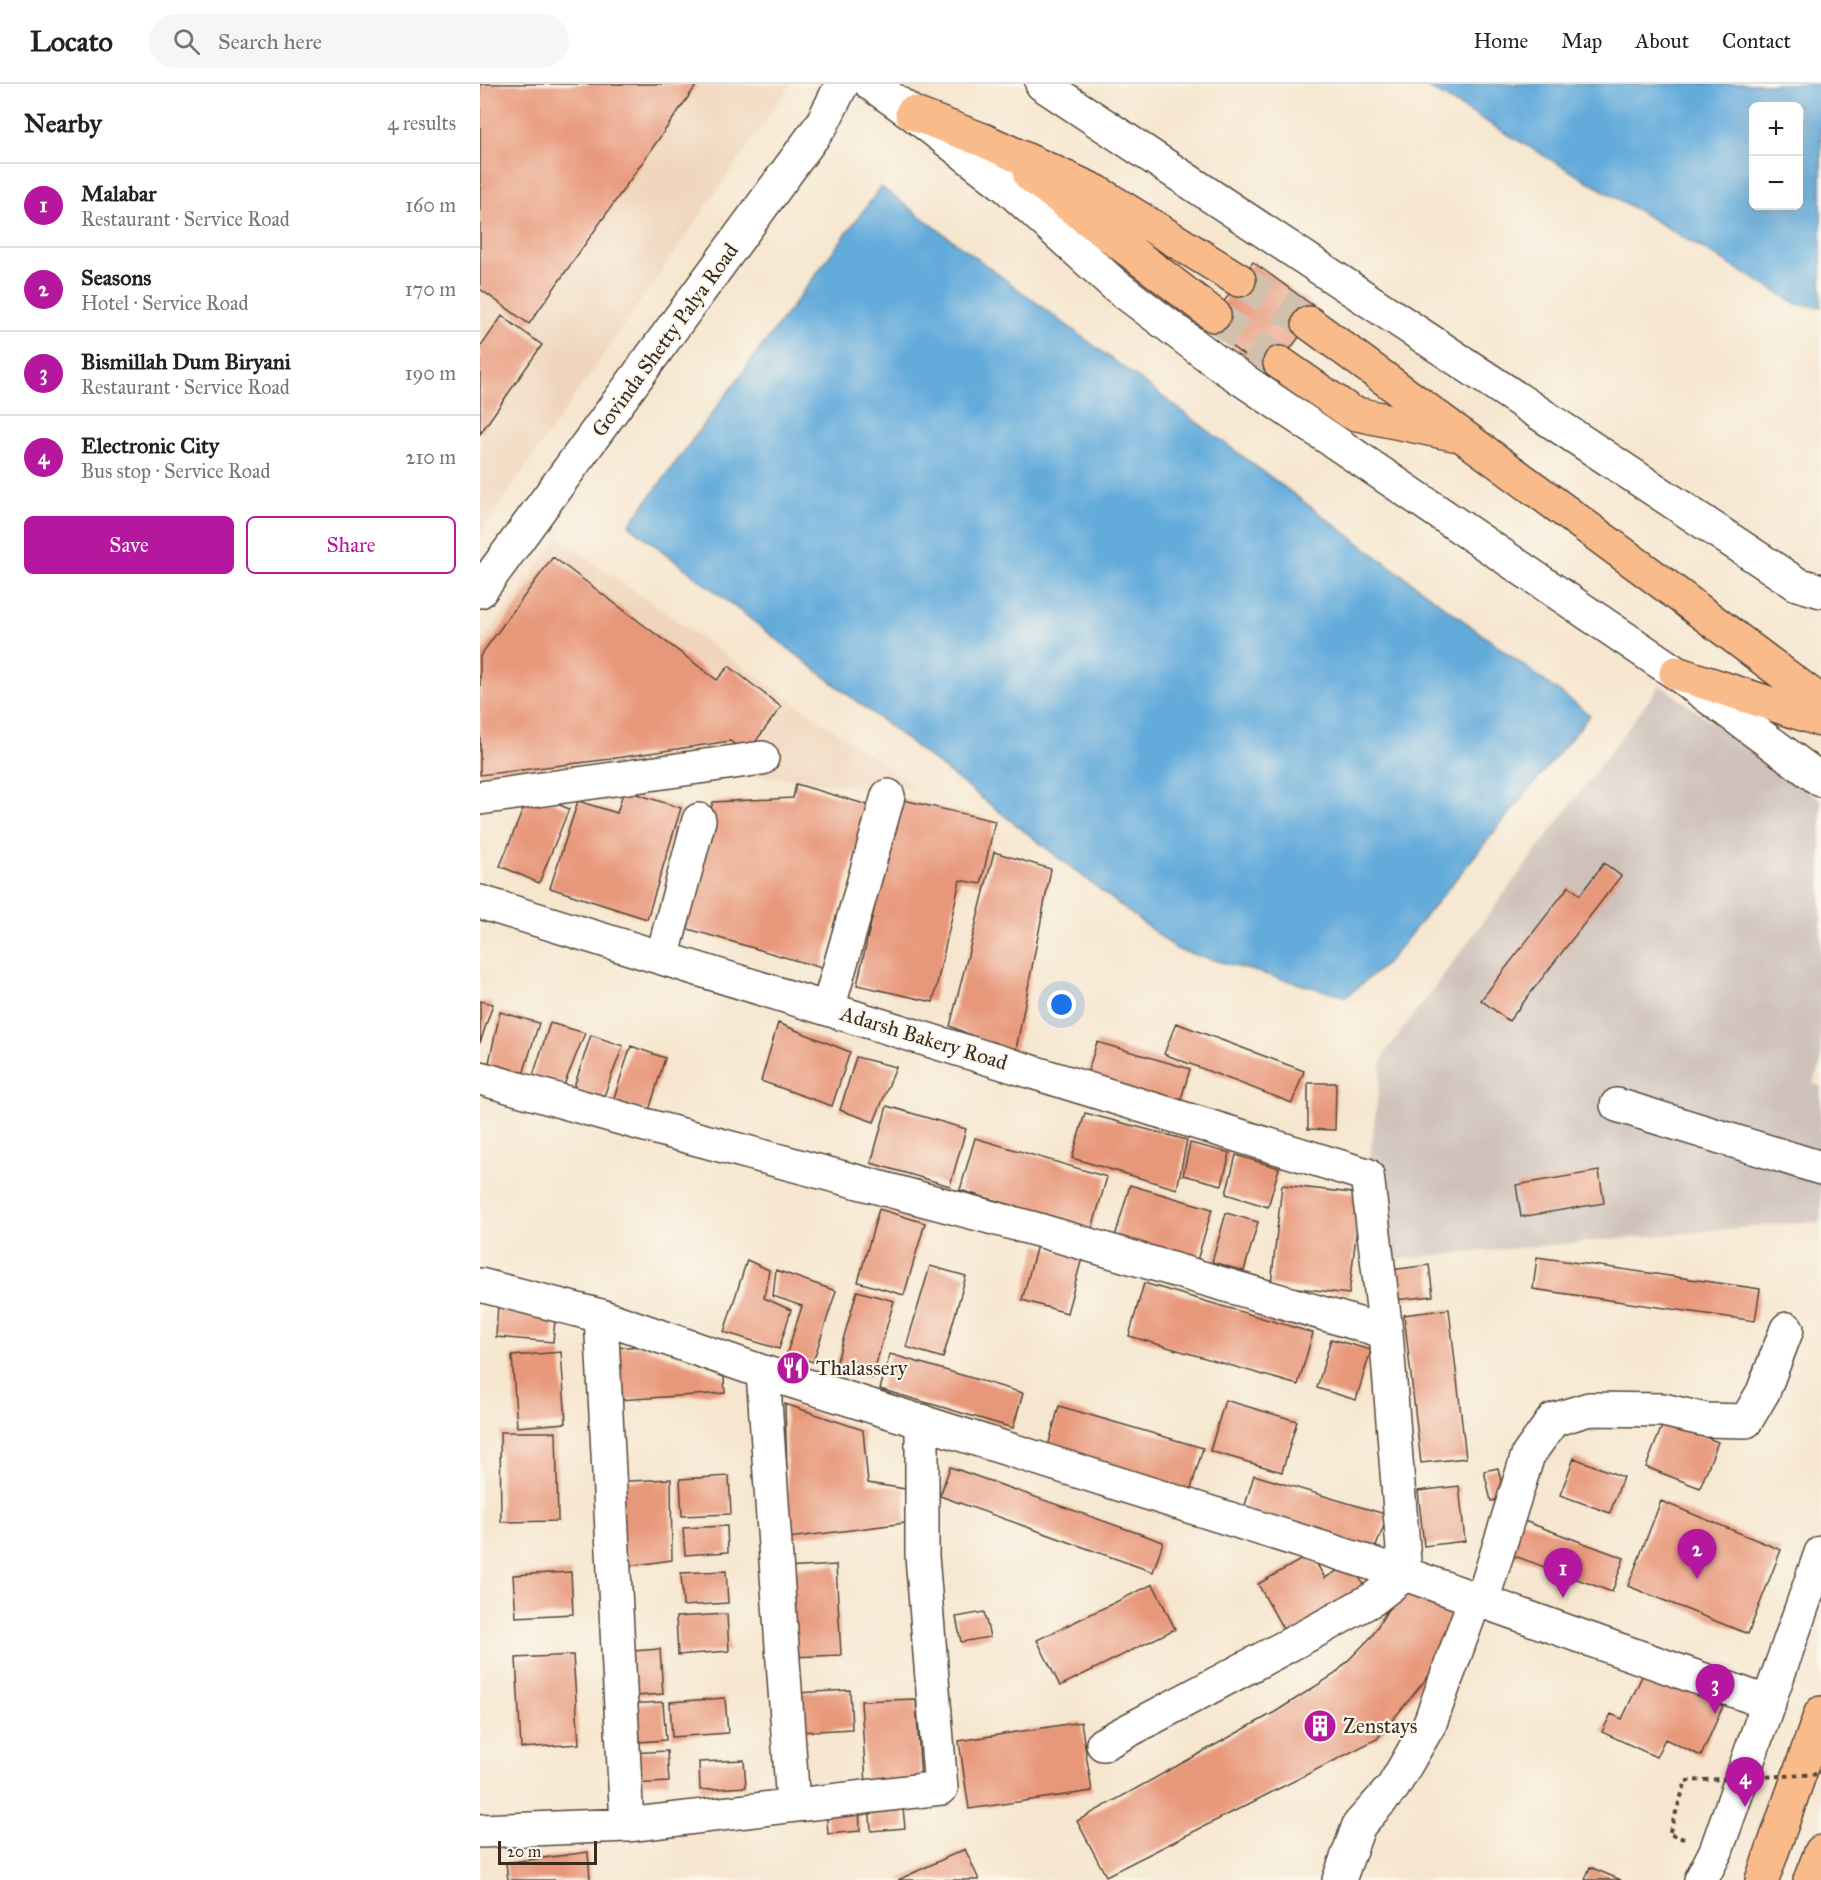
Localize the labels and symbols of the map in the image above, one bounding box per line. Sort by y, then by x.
street label: Govinda Shetty Palya Road [586,238,744,442]
your location [1047,990,1076,1019]
street label: Adarsh Bakery Road [836,1000,1011,1076]
restaurant icon: Thalassery [775,1350,811,1386]
place label: Thalassery [816,1355,908,1381]
pin: 2 [1678,1530,1716,1579]
pin: 1 [1544,1548,1582,1598]
pin: 3 [1696,1664,1734,1714]
building icon: Zenstays [1302,1708,1338,1744]
place label: Zenstays [1343,1713,1417,1739]
pin: 4 [1726,1758,1764,1807]
scale bar [498,1838,597,1866]

